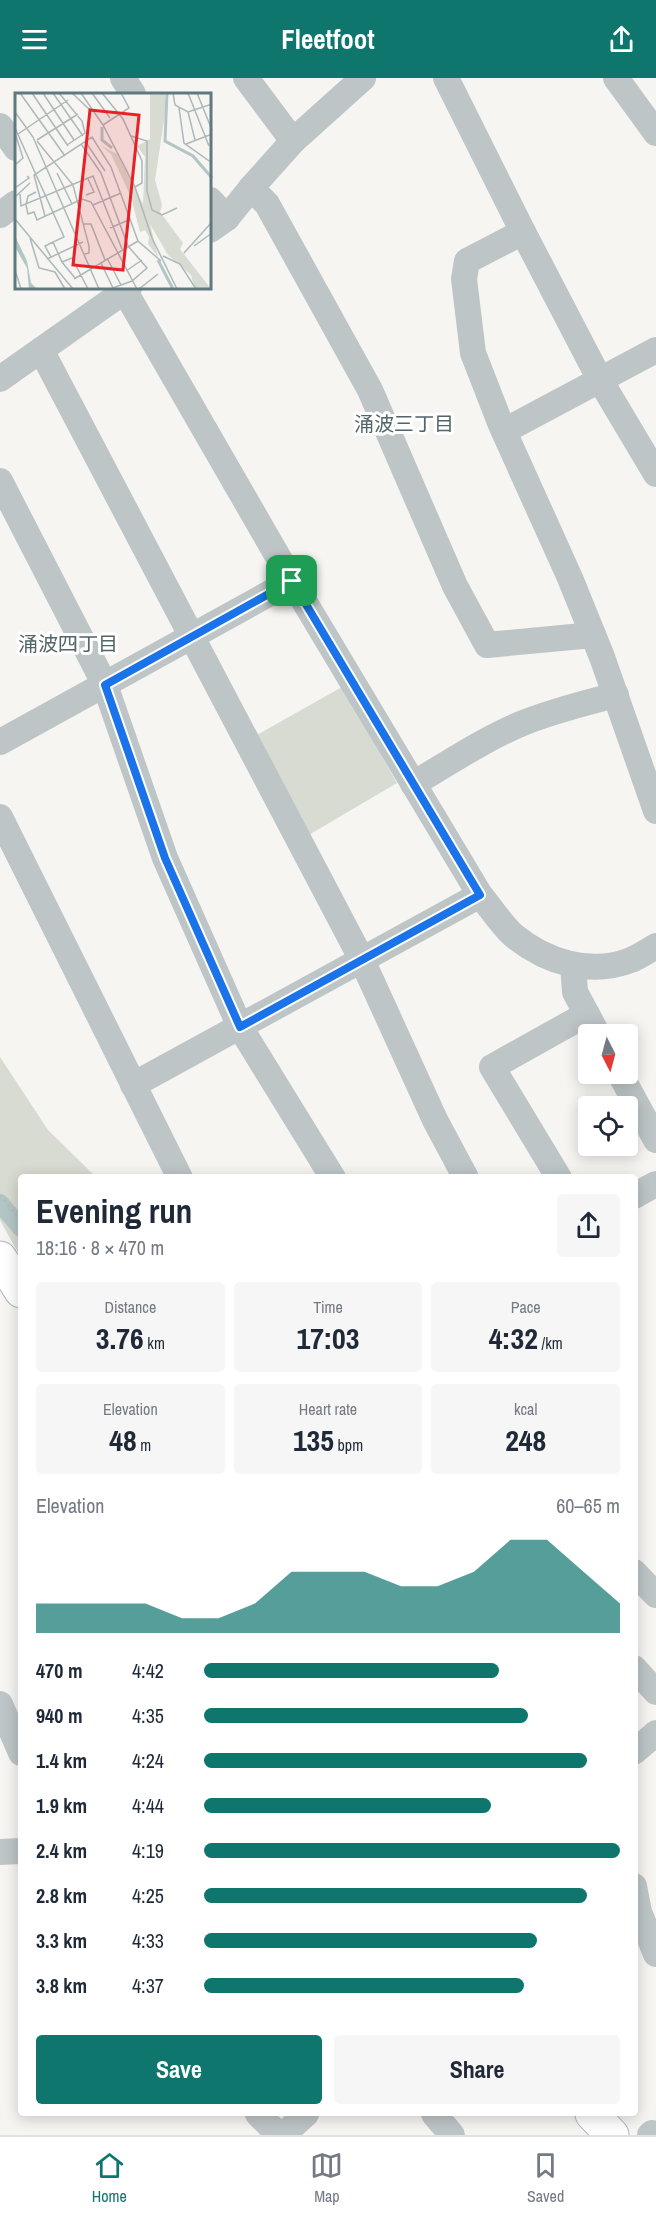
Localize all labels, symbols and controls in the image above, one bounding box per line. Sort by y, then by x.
text: Fleetfoot [281,21,375,57]
icon: menu [18,23,51,56]
icon: share [605,23,638,56]
inset map [15,93,212,290]
district label: 涌波三丁目 [354,410,454,437]
pin [266,555,317,606]
icon: arrive [275,564,308,597]
district label: 涌波四丁目 [18,630,118,657]
north arrow [578,1024,638,1084]
map controls [578,1024,638,1156]
button: locate [578,1096,638,1156]
text: Evening run [36,1189,192,1233]
button: share [557,1194,620,1257]
text: 18:16 · 8 × 470 m [36,1234,164,1261]
text: Distance [104,1296,156,1318]
text: Time [313,1296,343,1318]
text: Pace [511,1296,541,1318]
text: 3.76 [96,1318,144,1358]
text: 17:03 [297,1318,359,1358]
text: 4:32 [489,1318,538,1358]
text: km [144,1332,165,1354]
text: /km [538,1332,563,1354]
text: Elevation [103,1398,158,1420]
text: Heart rate [299,1398,357,1420]
text: kcal [514,1398,537,1420]
text: 48 [109,1420,137,1460]
text: 135 [293,1420,334,1460]
text: 248 [505,1420,546,1460]
text: m [137,1434,151,1456]
text: bpm [334,1434,363,1456]
text: Elevation [36,1492,104,1519]
text: 60–65 m [556,1492,620,1519]
text: 470 m [36,1657,83,1684]
text: 4:42 [132,1657,164,1684]
text: 940 m [36,1702,83,1729]
text: 4:35 [132,1702,164,1729]
text: 1.4 km [36,1747,87,1774]
text: 4:24 [132,1747,164,1774]
text: 1.9 km [36,1792,87,1819]
text: 4:44 [132,1792,164,1819]
text: 2.4 km [36,1837,87,1864]
text: 4:19 [132,1837,164,1864]
text: 2.8 km [36,1882,87,1909]
text: 4:25 [132,1882,164,1909]
text: 3.3 km [36,1927,87,1954]
text: 4:33 [132,1927,164,1954]
text: 3.8 km [36,1972,87,1999]
text: 4:37 [132,1972,164,1999]
button: Save [36,2035,322,2104]
button: Share [334,2035,620,2104]
tab: Home [92,2149,127,2207]
tab: Map [310,2149,343,2207]
tab: Saved [527,2149,564,2207]

